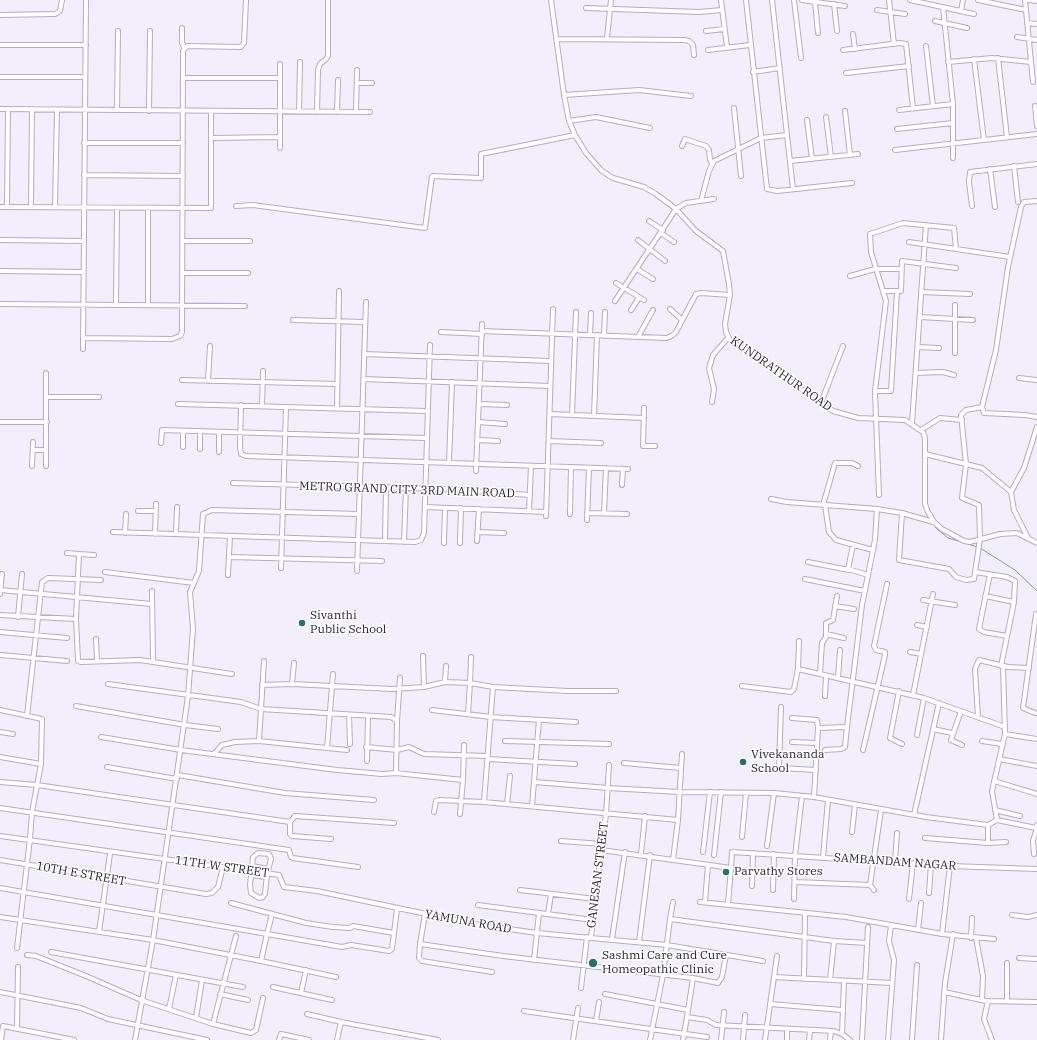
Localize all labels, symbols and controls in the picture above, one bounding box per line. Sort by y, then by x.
street label: KUNDRATHUR ROAD [727,333,835,415]
street label: METRO GRAND CITY 3RD MAIN ROAD [299,479,515,501]
place label: Sivanthi Public School [310,609,386,637]
marker: Sivanthi Public School [297,618,307,628]
place label: Vivekananda School [751,748,825,776]
marker: Vivekananda School [738,757,748,767]
street label: GANESAN STREET [584,821,612,929]
street label: SAMBANDAM NAGAR [833,851,957,873]
street label: 11TH W STREET [174,853,270,881]
street label: 10TH E STREET [35,859,127,889]
place label: Parvathy Stores [734,865,823,879]
marker: Parvathy Stores [721,867,731,877]
street label: YAMUNA ROAD [424,907,512,937]
place label: Sashmi Care and Cure Homeopathic Clinic [602,949,727,977]
marker: Sashmi Care and Cure Homeopathic Clinic [587,957,599,969]

